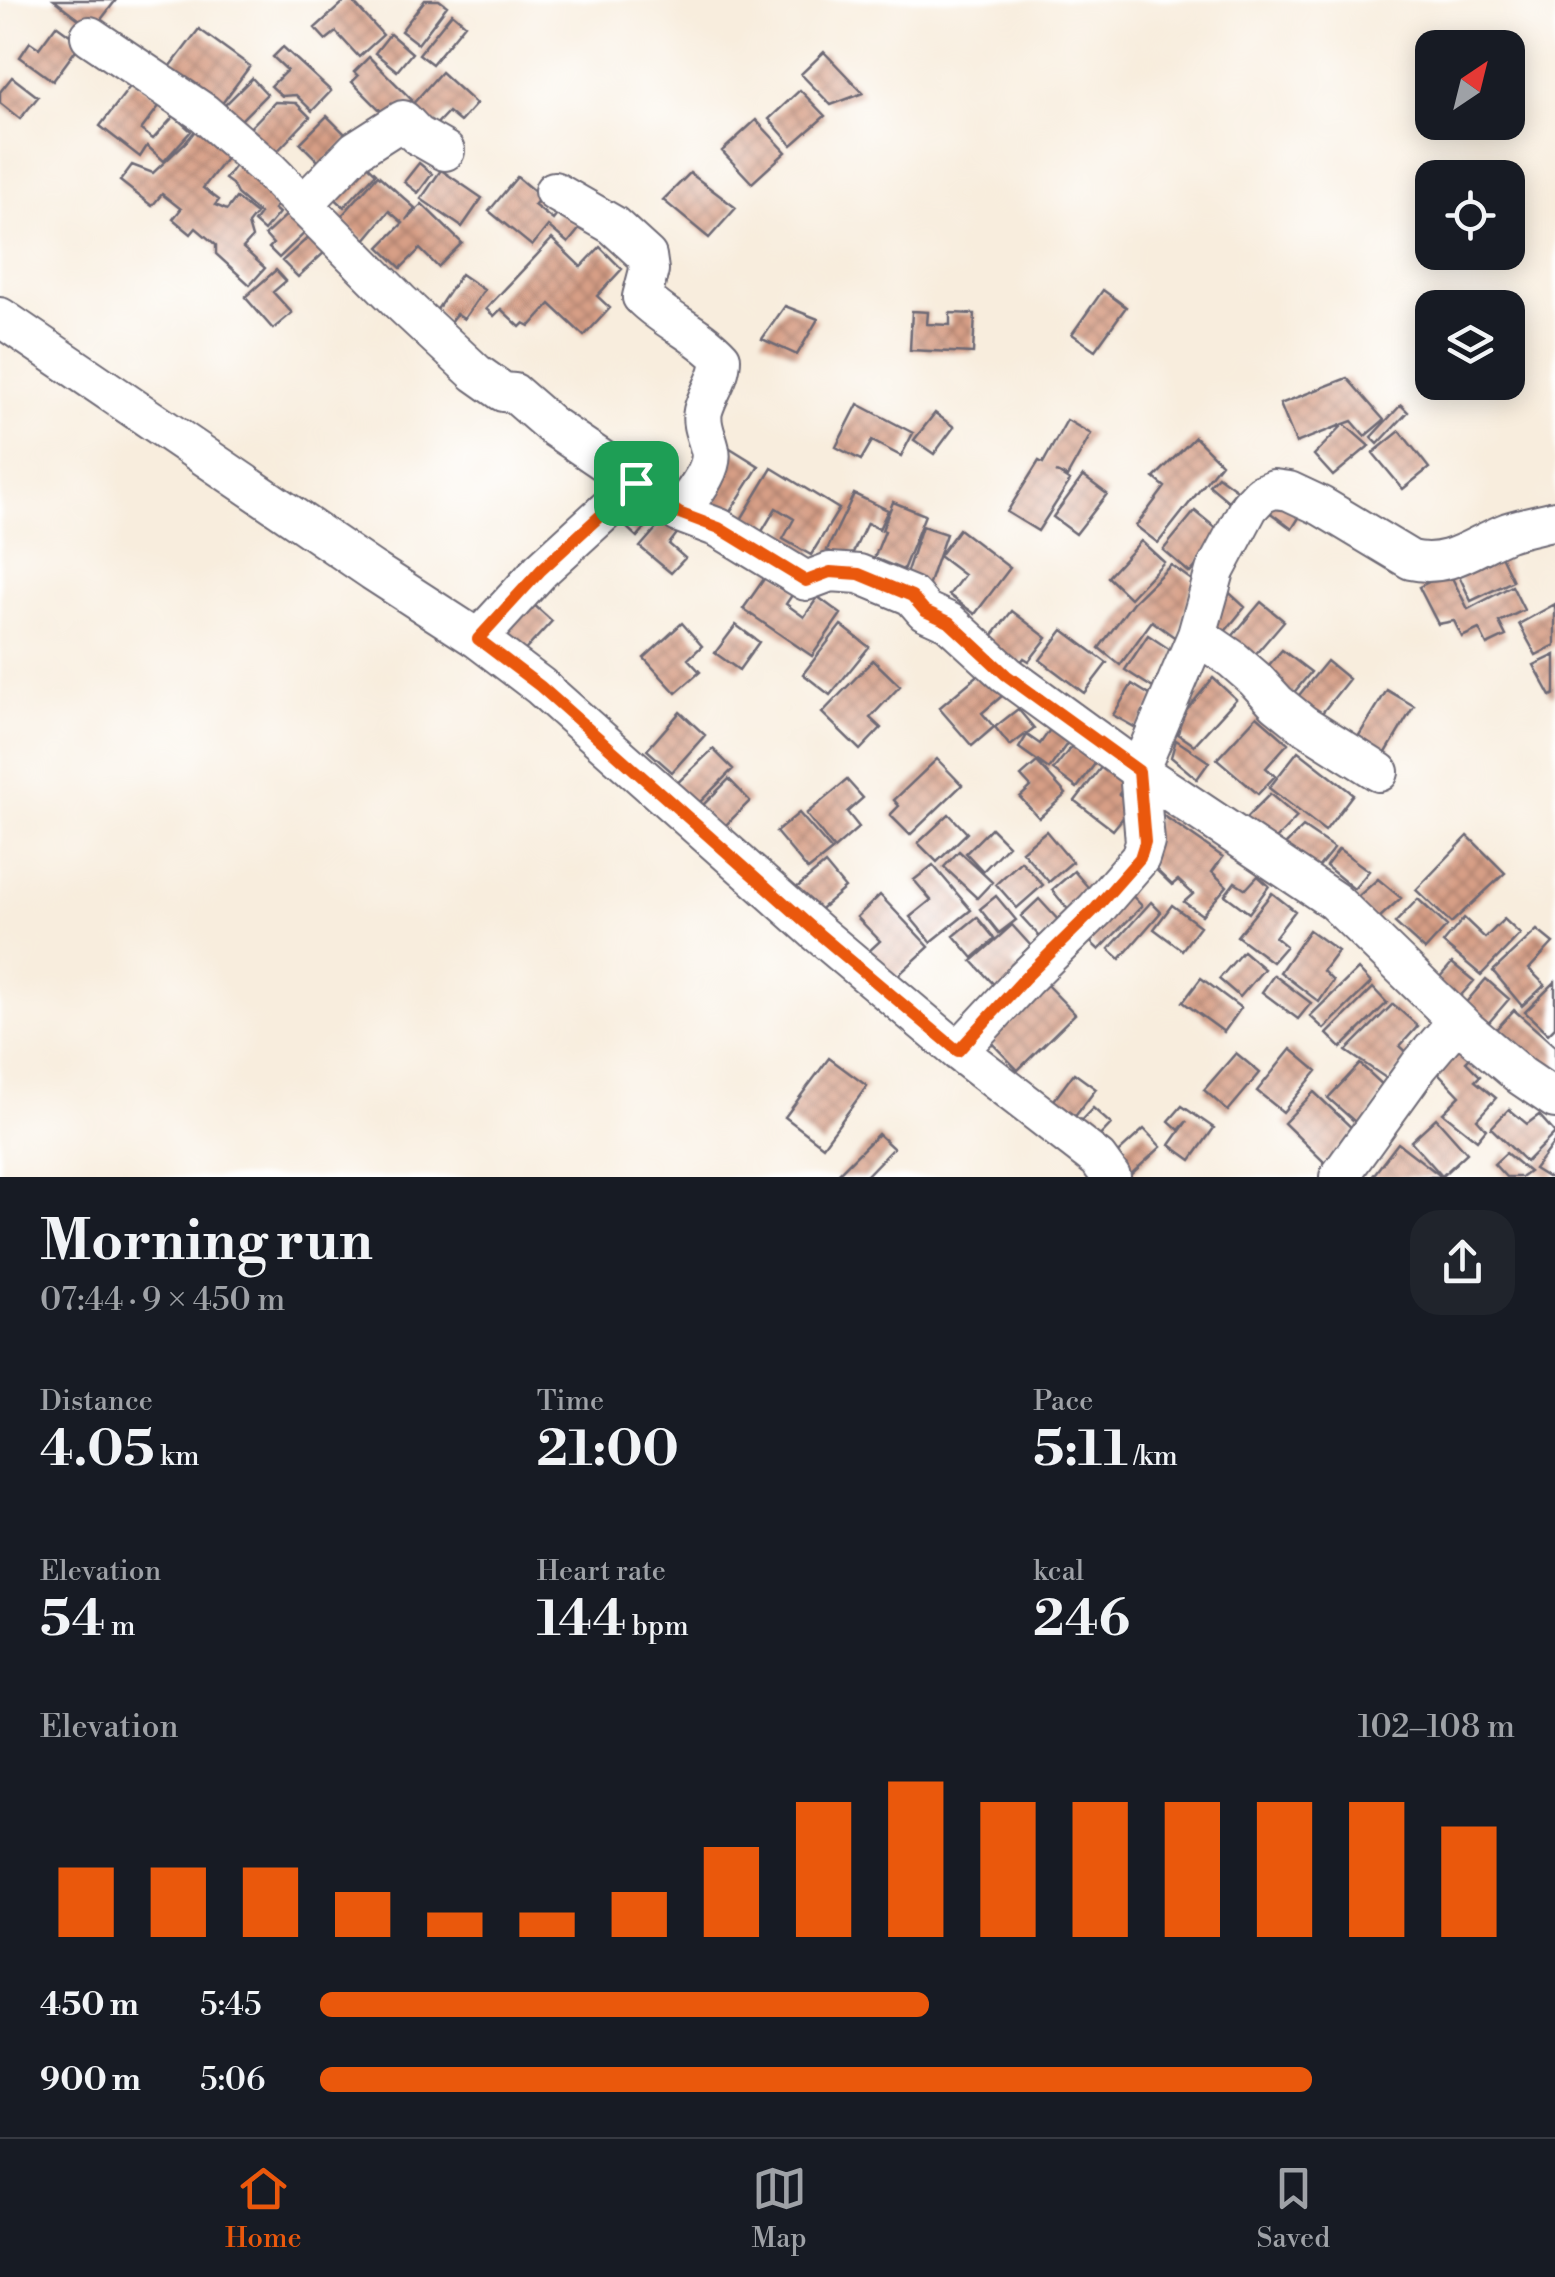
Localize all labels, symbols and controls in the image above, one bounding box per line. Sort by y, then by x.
north arrow [1415,30,1525,140]
map controls [1415,30,1525,400]
button: locate [1415,160,1525,270]
button: layers [1415,290,1525,400]
pin [594,441,679,526]
icon: arrive [609,456,664,511]
text: Morning run [40,1208,373,1277]
button: share [1410,1210,1515,1315]
text: 07:44 · 9 × 450 m [40,1280,285,1320]
text: Distance [40,1384,153,1419]
text: Time [537,1384,604,1419]
text: Pace [1033,1384,1093,1419]
text: 4.05 [40,1419,155,1481]
text: 21:00 [537,1419,679,1481]
text: 5:11 [1033,1419,1128,1481]
text: km [155,1439,199,1474]
text: /km [1128,1439,1178,1474]
text: Elevation [40,1554,161,1589]
text: Heart rate [537,1554,666,1589]
text: kcal [1033,1554,1084,1589]
text: 54 [40,1589,105,1651]
text: 144 [537,1589,626,1651]
text: 246 [1033,1589,1130,1651]
text: m [105,1609,136,1644]
text: bpm [626,1609,689,1644]
text: Elevation [40,1707,179,1747]
text: 102–108 m [1358,1707,1515,1747]
text: 450 m [40,1985,139,2025]
text: 5:45 [200,1985,262,2025]
text: 900 m [40,2060,141,2100]
text: 5:06 [200,2060,265,2100]
tab: Home [225,2161,302,2256]
tab: Map [752,2161,807,2256]
tab: Saved [1257,2161,1330,2256]

